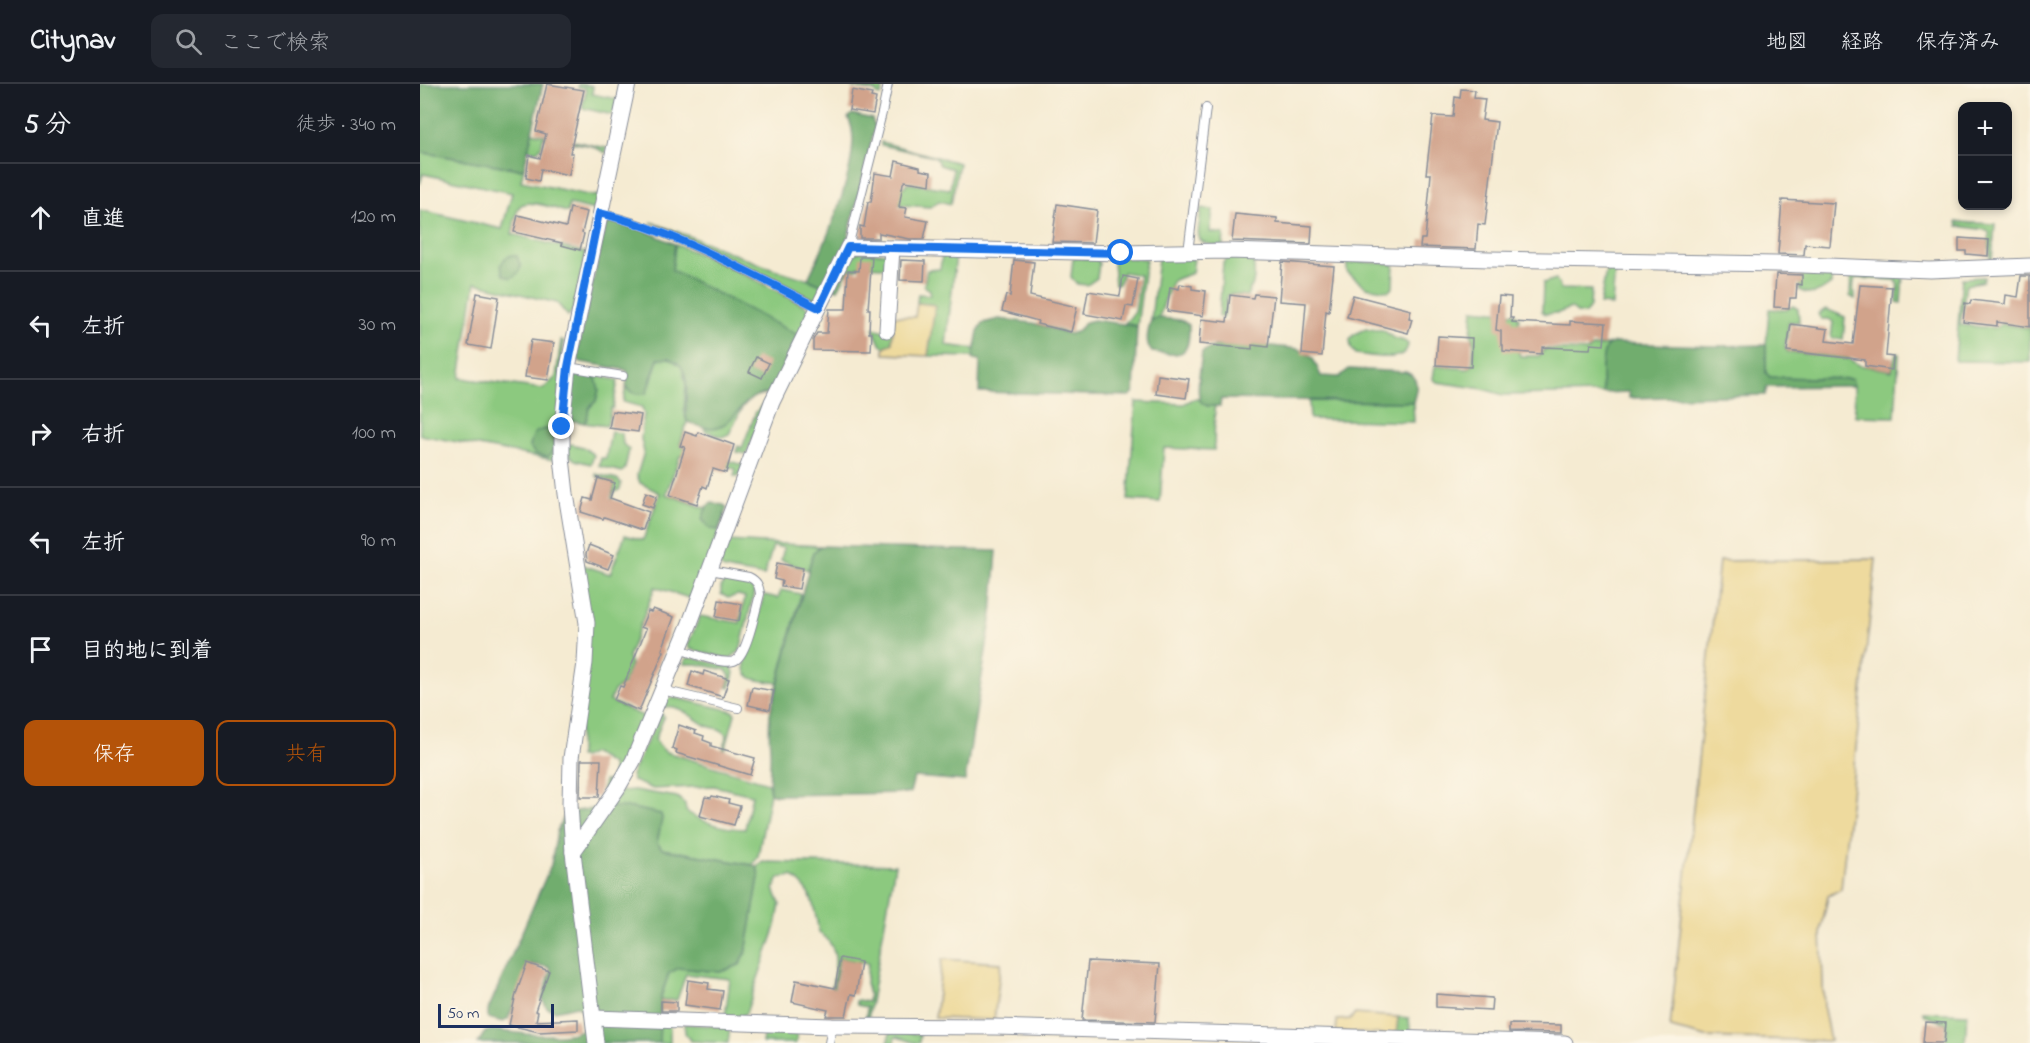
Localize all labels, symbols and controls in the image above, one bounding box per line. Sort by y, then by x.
search box [151,14,571,68]
text: Citynav [30,21,115,62]
icon: search [172,25,205,58]
text: ここで検索 [220,28,330,60]
text: 地図 [1766,28,1808,58]
text: 経路 [1841,28,1883,58]
text: 保存済み [1916,28,2000,58]
map controls [1958,102,2012,210]
button: + [1958,102,2012,156]
text: 5 分 [24,107,71,145]
text: 徒歩 · 340 m [296,111,396,140]
button: − [1958,156,2012,210]
icon: ahead [24,201,57,234]
text: 120 m [351,203,396,232]
text: 直進 [81,204,125,236]
route start [1107,239,1133,265]
icon: left [24,309,57,342]
text: 30 m [359,311,396,340]
text: 左折 [81,312,125,344]
route end [548,413,574,439]
icon: right [24,417,57,450]
text: 100 m [352,419,396,448]
text: 右折 [81,420,125,452]
icon: left [24,525,57,558]
text: 90 m [361,527,396,556]
text: 左折 [81,528,125,560]
icon: arrive [24,633,57,666]
text: 目的地に到着 [81,636,213,668]
button: 保存 [24,720,204,786]
button: 共有 [216,720,396,786]
scale bar [438,1001,554,1028]
text: 50 m [447,1002,479,1026]

